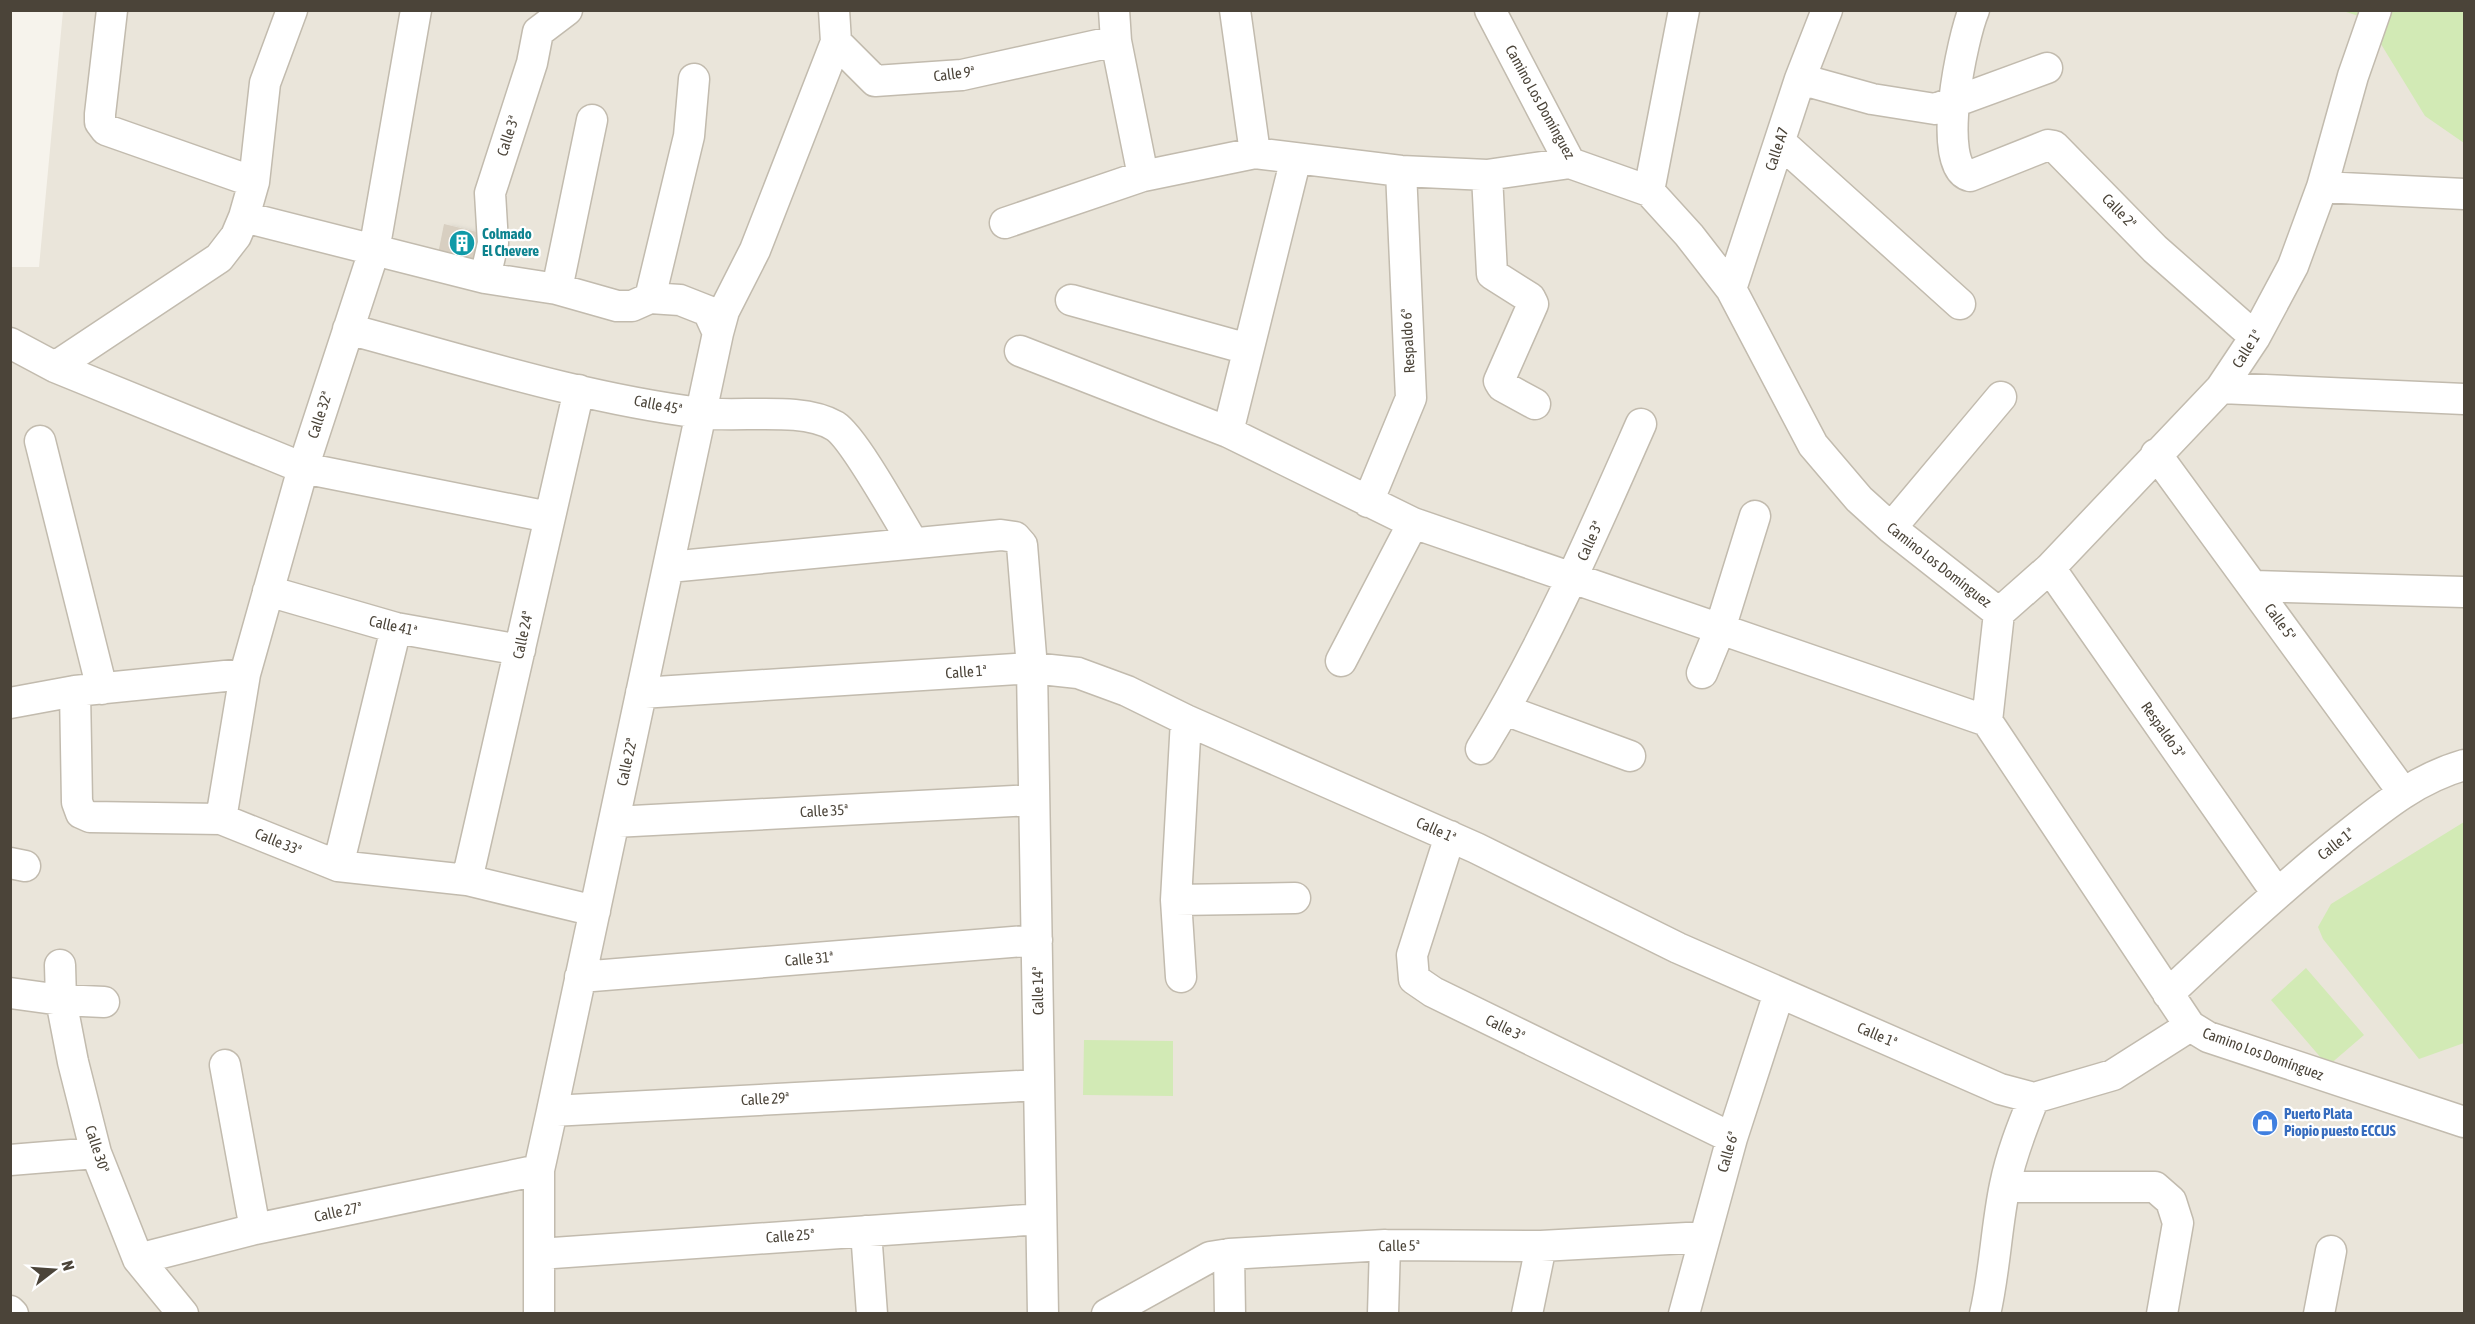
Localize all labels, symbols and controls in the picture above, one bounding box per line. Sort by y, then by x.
street label: Camino Los Domínguez [1502,42,1579,162]
street label: Calle 9ª [932,63,976,84]
street label: Calle 3ª [493,113,522,158]
street label: Calle A7 [1762,125,1792,173]
street label: Calle 2ª [2099,190,2140,232]
place label: Colmado El Chevere [482,225,539,259]
building icon: Colmado El Chevere [447,228,477,258]
street label: Respaldo 6ª [1397,308,1418,374]
street label: Calle 1ª [2228,327,2265,371]
street label: Calle 32ª [304,389,335,440]
street label: Calle 45ª [633,392,684,417]
street label: Calle 3ª [1573,518,1606,563]
street label: Camino Los Domínguez [1884,519,1995,611]
street label: Calle 5ª [2261,600,2300,644]
street label: Calle 24ª [509,609,536,660]
street label: Calle 41ª [368,612,419,639]
street label: Calle 1ª [945,662,987,681]
street label: Respaldo 3ª [2138,698,2189,761]
street label: Calle 22ª [613,736,640,787]
street label: Calle 35ª [799,801,849,820]
street label: Calle 1ª [1414,813,1459,846]
street label: Calle 1ª [2314,824,2357,863]
street label: Calle 33ª [253,825,304,859]
street label: Calle 31ª [784,948,834,969]
street label: Calle 14ª [1029,967,1046,1015]
street label: Calle 3ª [1483,1011,1528,1044]
street label: Calle 1ª [1855,1019,1900,1050]
street label: Camino Los Domínguez [2200,1024,2327,1084]
street label: Calle 29ª [740,1089,790,1108]
place label: Puerto Plata Piopio puesto ECCUS [2284,1105,2397,1139]
shop icon: Puerto Plata Piopio puesto ECCUS [2250,1108,2280,1138]
street label: Calle 30ª [82,1123,113,1175]
street label: Calle 6ª [1714,1130,1741,1174]
street label: Calle 27ª [312,1198,363,1225]
street label: Calle 25ª [765,1225,815,1246]
street label: Calle 5ª [1378,1237,1420,1254]
north arrow [24,1240,84,1300]
text: N [58,1258,78,1273]

